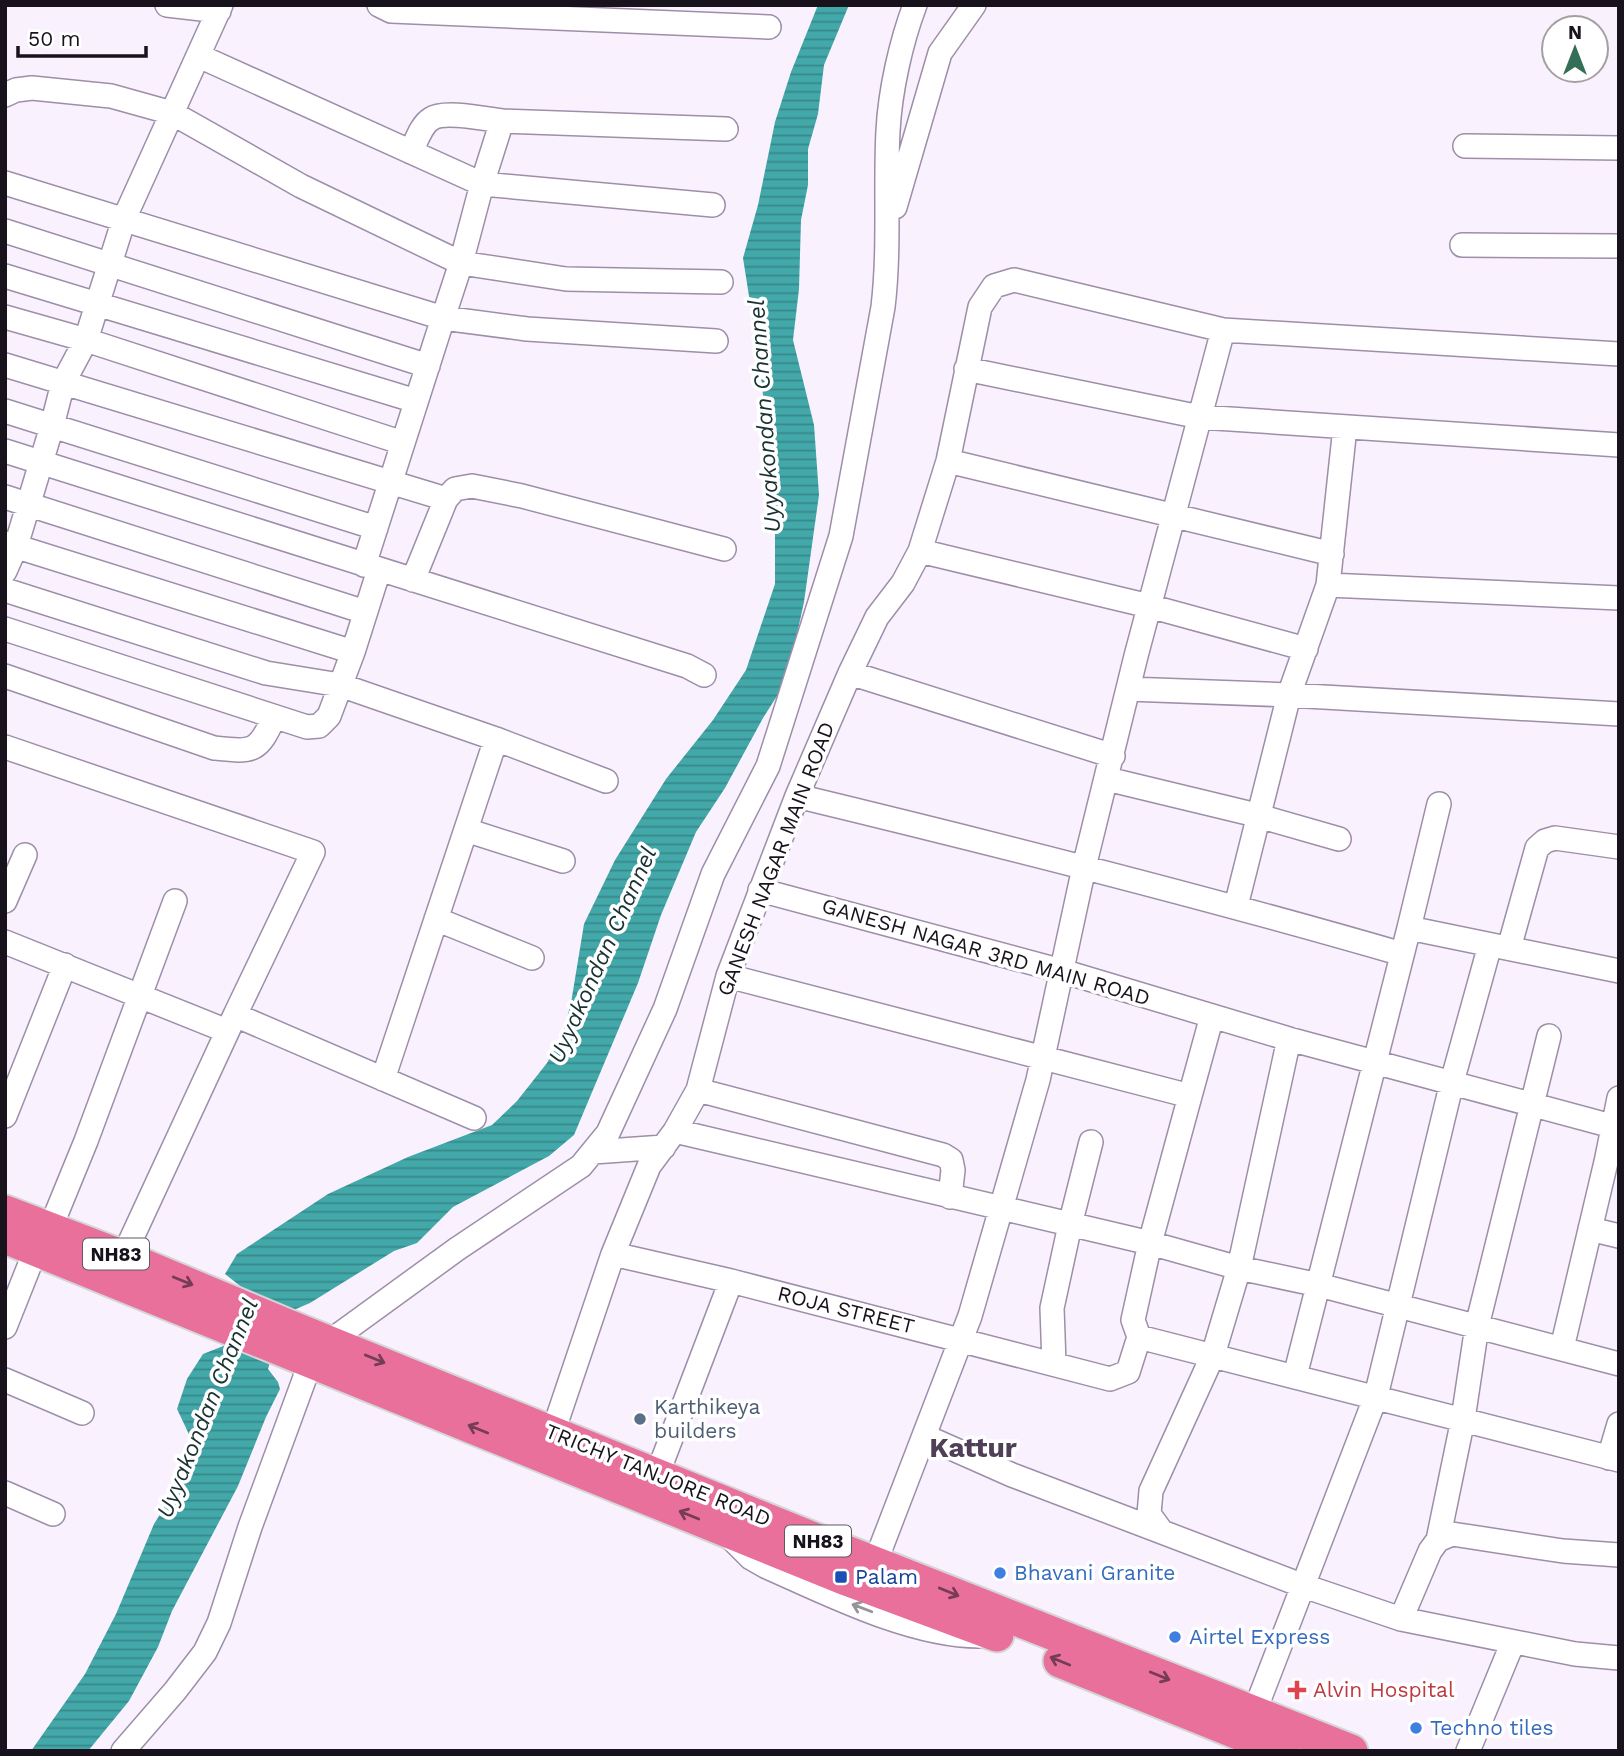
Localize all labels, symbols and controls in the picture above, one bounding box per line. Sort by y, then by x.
scale bar [18,14,145,58]
north arrow [1540,14,1610,84]
text: N [1568,21,1582,44]
text: 50 m [28,26,80,51]
water label: Uyyakondan Channel [743,298,786,534]
street label: GANESH NAGAR MAIN ROAD [712,718,839,999]
water label: Uyyakondan Channel [543,843,662,1068]
street label: GANESH NAGAR 3RD MAIN ROAD [819,893,1153,1010]
road number: NH83 [83,1238,149,1270]
one-way arrow [172,1276,193,1289]
street label: ROJA STREET [775,1280,917,1339]
water label: Uyyakondan Channel [151,1295,264,1522]
one-way arrow [363,1354,385,1367]
place label: Karthikeya builders [654,1394,760,1443]
marker: Karthikeya builders [632,1411,648,1427]
street label: TRICHY TANJORE ROAD [542,1418,774,1531]
one-way arrow [468,1422,490,1435]
district label: Kattur [929,1431,1017,1464]
one-way arrow [679,1507,701,1520]
road number: NH83 [785,1526,851,1556]
place label: Bhavani Granite [1014,1560,1175,1585]
place label: Palam [855,1564,918,1589]
marker: Bhavani Granite [992,1565,1008,1581]
marker: Palam [833,1569,849,1585]
one-way arrow [937,1587,959,1600]
one-way arrow [852,1601,873,1614]
place label: Airtel Express [1189,1624,1330,1649]
marker: Airtel Express [1167,1629,1183,1645]
one-way arrow [1050,1653,1072,1666]
one-way arrow [1149,1670,1171,1683]
place label: Alvin Hospital [1313,1677,1455,1702]
marker: Alvin Hospital [1287,1680,1307,1700]
place label: Techno tiles [1430,1715,1554,1740]
marker: Techno tiles [1408,1720,1424,1736]

